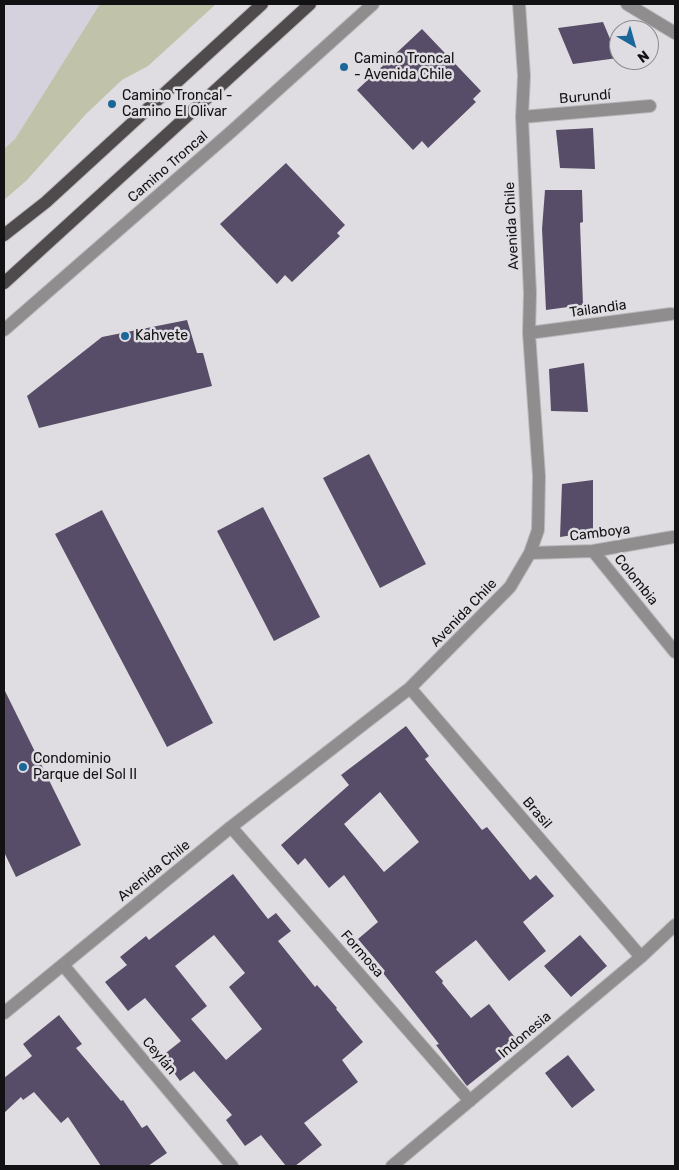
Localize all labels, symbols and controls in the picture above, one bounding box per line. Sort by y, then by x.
north arrow [609,20,659,70]
text: N [634,47,652,66]
place label: Camino Troncal - Avenida Chile [354,51,454,84]
marker: Camino Troncal - Avenida Chile [338,61,350,73]
street label: Burundí [559,86,611,108]
place label: Camino Troncal - Camino El Olivar [122,88,233,120]
marker: Camino Troncal - Camino El Olivar [106,98,118,110]
street label: Camino Troncal [125,128,211,206]
street label: Avenida Chile [501,182,523,270]
street label: Tailandia [569,297,627,321]
place label: Kahvete [135,328,188,344]
marker: Kahvete [119,330,131,342]
street label: Camboya [569,521,631,545]
street label: Colombia [610,551,662,609]
street label: Avenida Chile [427,575,501,651]
place label: Condominio Parque del Sol II [33,751,137,784]
marker: Condominio Parque del Sol II [17,761,29,773]
street label: Brasil [519,794,555,832]
street label: Avenida Chile [114,837,194,905]
street label: Formosa [337,927,387,981]
street label: Indonesia [495,1008,555,1062]
street label: Ceylán [138,1034,180,1078]

